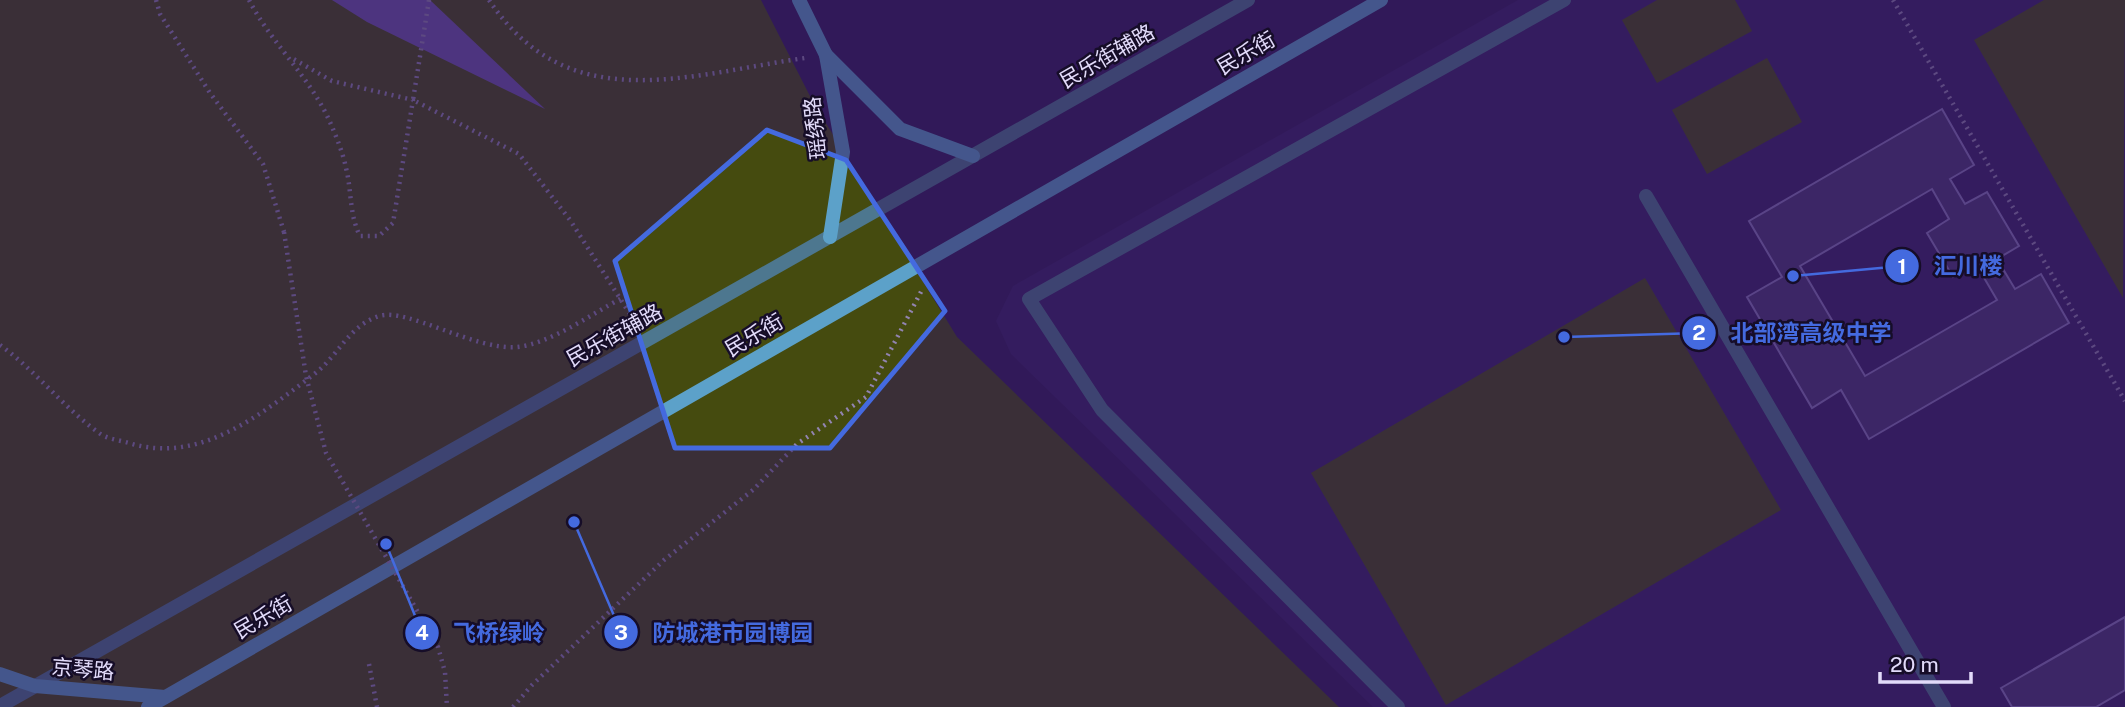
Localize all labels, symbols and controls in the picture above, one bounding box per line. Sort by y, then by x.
street label: 民乐街辅路 [1055,19,1159,93]
street label: 民乐街 [1212,26,1280,80]
street label: 瑶绣路 [799,95,831,161]
callout: 汇川楼 [1885,244,2017,288]
text: 汇川楼 [1934,252,2003,279]
text: 1 [1898,254,1907,279]
street label: 民乐街辅路 [562,299,666,371]
street label: 民乐街 [720,308,788,362]
callout: 北部湾高级中学 [1681,311,1905,355]
text: 北部湾高级中学 [1731,319,1892,346]
text: 2 [1692,320,1706,345]
street label: 民乐街 [229,590,297,644]
callout: 防城港市园博园 [604,610,828,654]
callout: 飞桥绿岭 [404,611,559,655]
text: 飞桥绿岭 [453,619,545,646]
text: 防城港市园博园 [653,619,814,646]
text: 4 [415,620,429,645]
text: 3 [614,620,628,645]
scale bar [1880,640,1971,684]
text: 20 m [1890,652,1939,677]
street label: 京琴路 [51,654,115,684]

